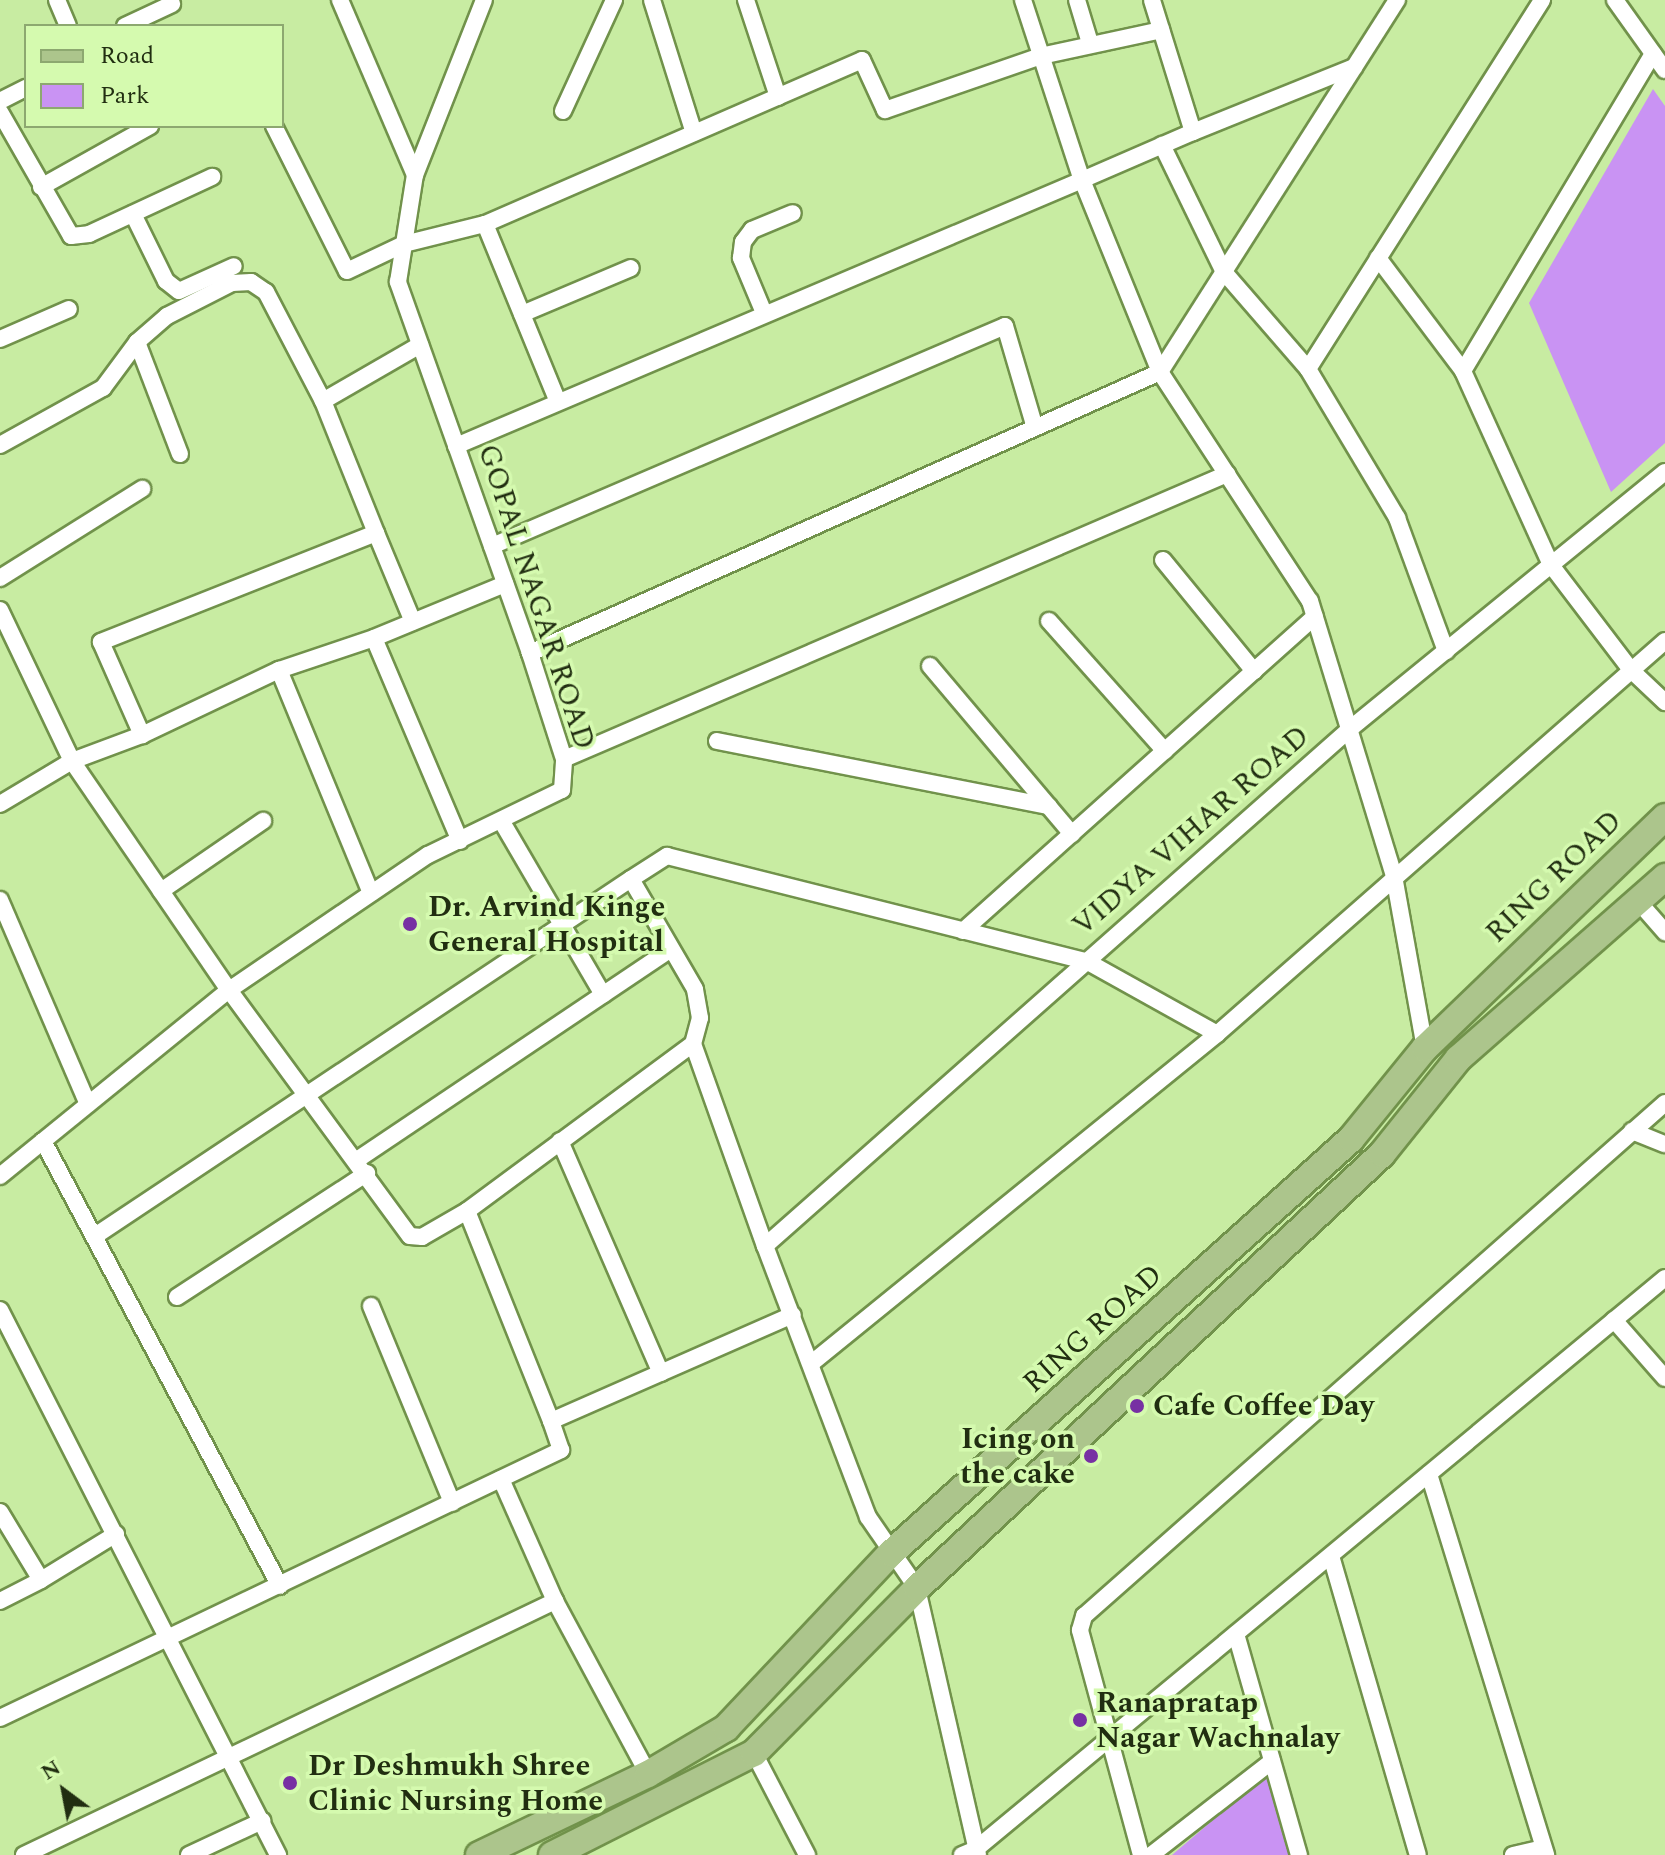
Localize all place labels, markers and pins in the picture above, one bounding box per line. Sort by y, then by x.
place label: Dr. Arvind Kinge General Hospital [428,889,665,960]
marker: Dr. Arvind Kinge General Hospital [399,913,421,935]
place label: Cafe Coffee Day [1153,1388,1374,1424]
marker: Cafe Coffee Day [1128,1397,1146,1415]
place label: Icing on the cake [960,1421,1075,1492]
marker: Icing on the cake [1082,1447,1100,1465]
place label: Ranapratap Nagar Wachnalay [1096,1685,1340,1756]
marker: Ranapratap Nagar Wachnalay [1071,1711,1089,1729]
place label: Dr Deshmukh Shree Clinic Nursing Home [308,1748,603,1818]
marker: Dr Deshmukh Shree Clinic Nursing Home [279,1772,301,1794]

